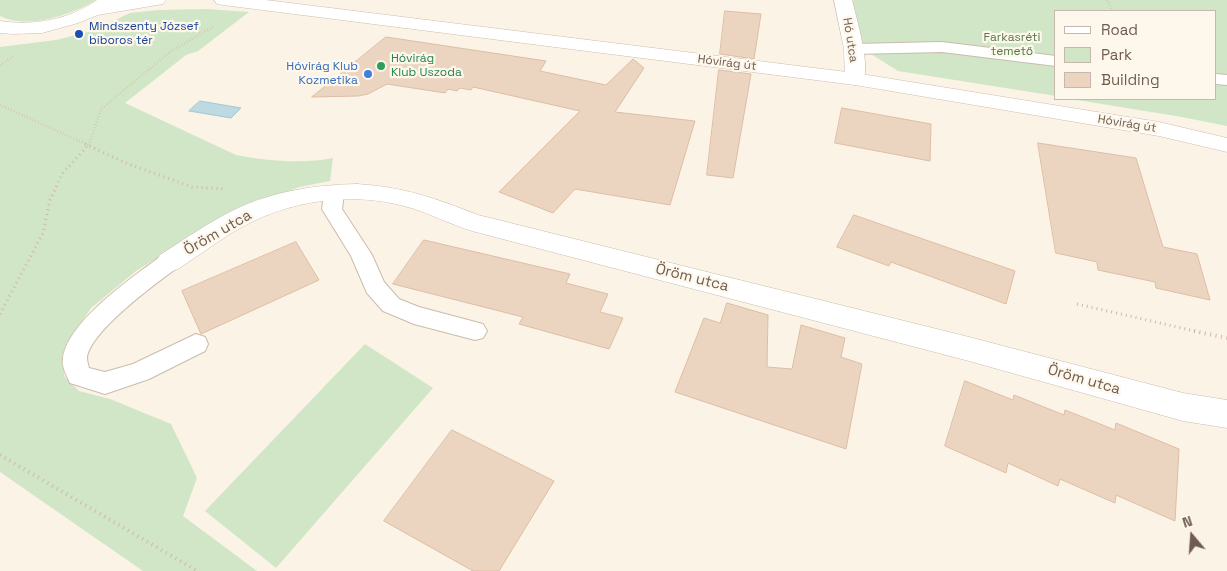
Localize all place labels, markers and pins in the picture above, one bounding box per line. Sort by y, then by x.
place label: Mindszenty József bíboros tér [89,20,199,48]
marker: Mindszenty József bíboros tér [73,28,85,40]
place label: Hóvirág Klub Uszoda [391,52,462,80]
place label: Hóvirág Klub Kozmetika [286,60,358,88]
marker: Hóvirág Klub Uszoda [375,60,387,72]
marker: Hóvirág Klub Kozmetika [362,68,374,80]

